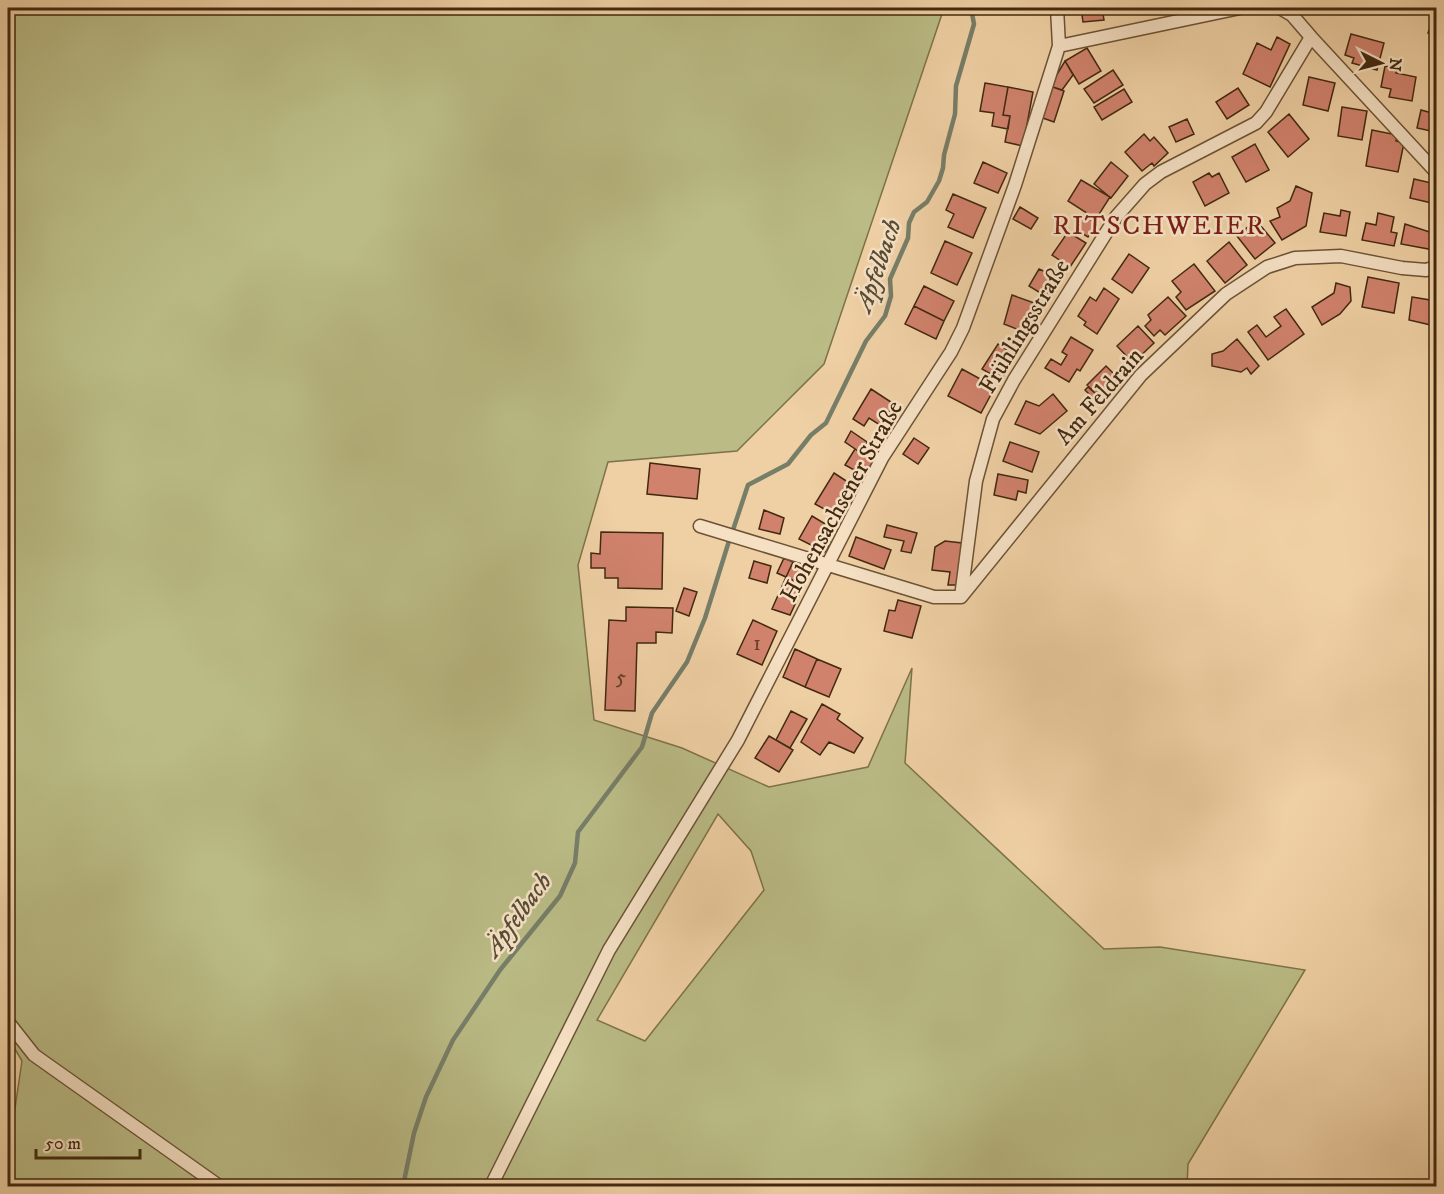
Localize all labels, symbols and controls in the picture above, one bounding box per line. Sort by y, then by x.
north arrow [1351,33,1411,93]
text: N [1384,57,1406,72]
district label: RITSCHWEIER [1053,209,1265,243]
water label: Äpfelbach [846,215,910,319]
street label: Frühlingsstraße [973,254,1077,399]
street label: Am Feldrain [1049,341,1151,452]
street label: Hohensachsener Straße [774,395,910,607]
house number: 1 [753,631,761,657]
house number: 5 [616,665,626,691]
water label: Äpfelbach [475,866,560,966]
scale bar [36,1122,140,1160]
text: 50 m [45,1133,81,1155]

